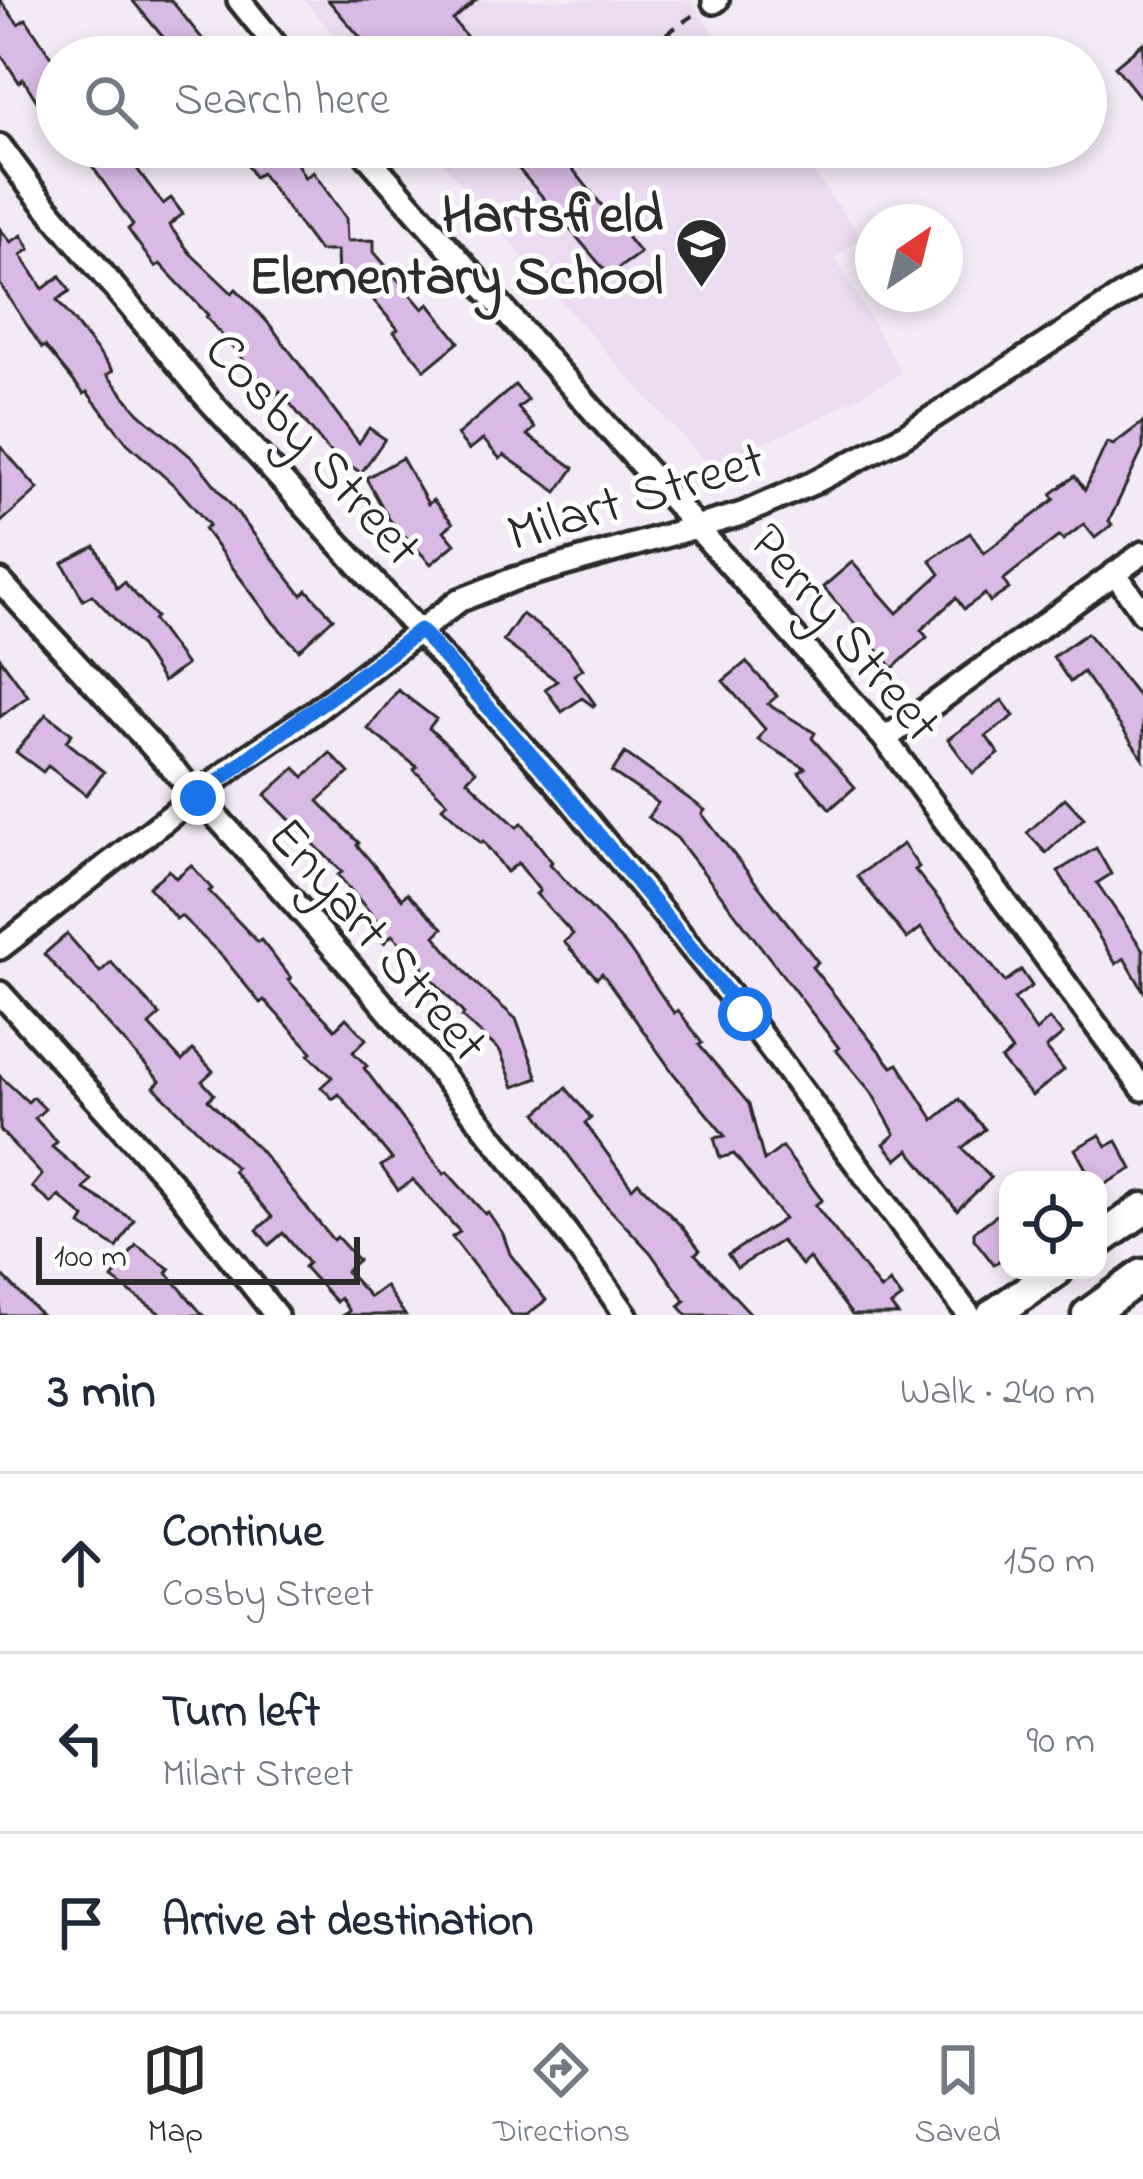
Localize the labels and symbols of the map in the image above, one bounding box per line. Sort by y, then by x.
place label: Hartsfield Elementary School [249,179,664,320]
north arrow [855,204,963,312]
school or university icon: Hartsfield Elementary School [674,215,730,289]
street label: Cosby Street [183,316,438,586]
street label: Milart Street [499,424,775,576]
street label: Perry Street [727,508,958,762]
route end [171,771,225,825]
street label: Enyart Street [247,802,504,1082]
route start [718,987,772,1041]
scale bar [36,1231,360,1284]

